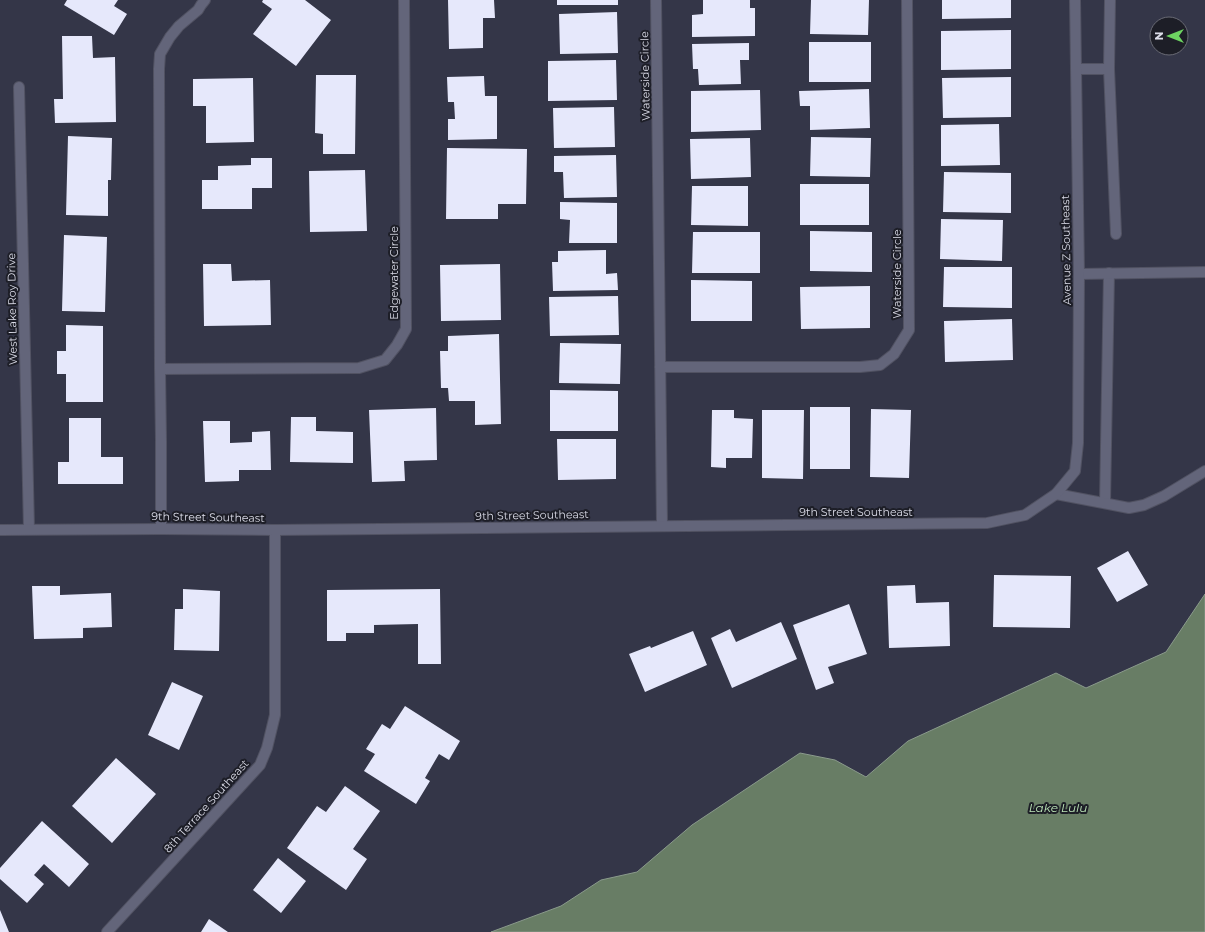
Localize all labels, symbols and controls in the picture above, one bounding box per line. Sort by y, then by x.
north arrow [1149,16,1189,56]
street label: Waterside Circle [637,31,653,121]
text: N [1152,32,1166,40]
street label: Avenue Z Southeast [1058,194,1074,305]
street label: Edgewater Circle [387,226,401,320]
street label: Waterside Circle [890,229,904,319]
street label: West Lake Roy Drive [4,252,20,365]
street label: 9th Street Southeast [799,505,913,519]
street label: 9th Street Southeast [475,507,589,523]
street label: 9th Street Southeast [151,509,265,525]
street label: 8th Terrace Southeast [161,756,252,855]
water label: Lake Lulu [1029,800,1087,815]

